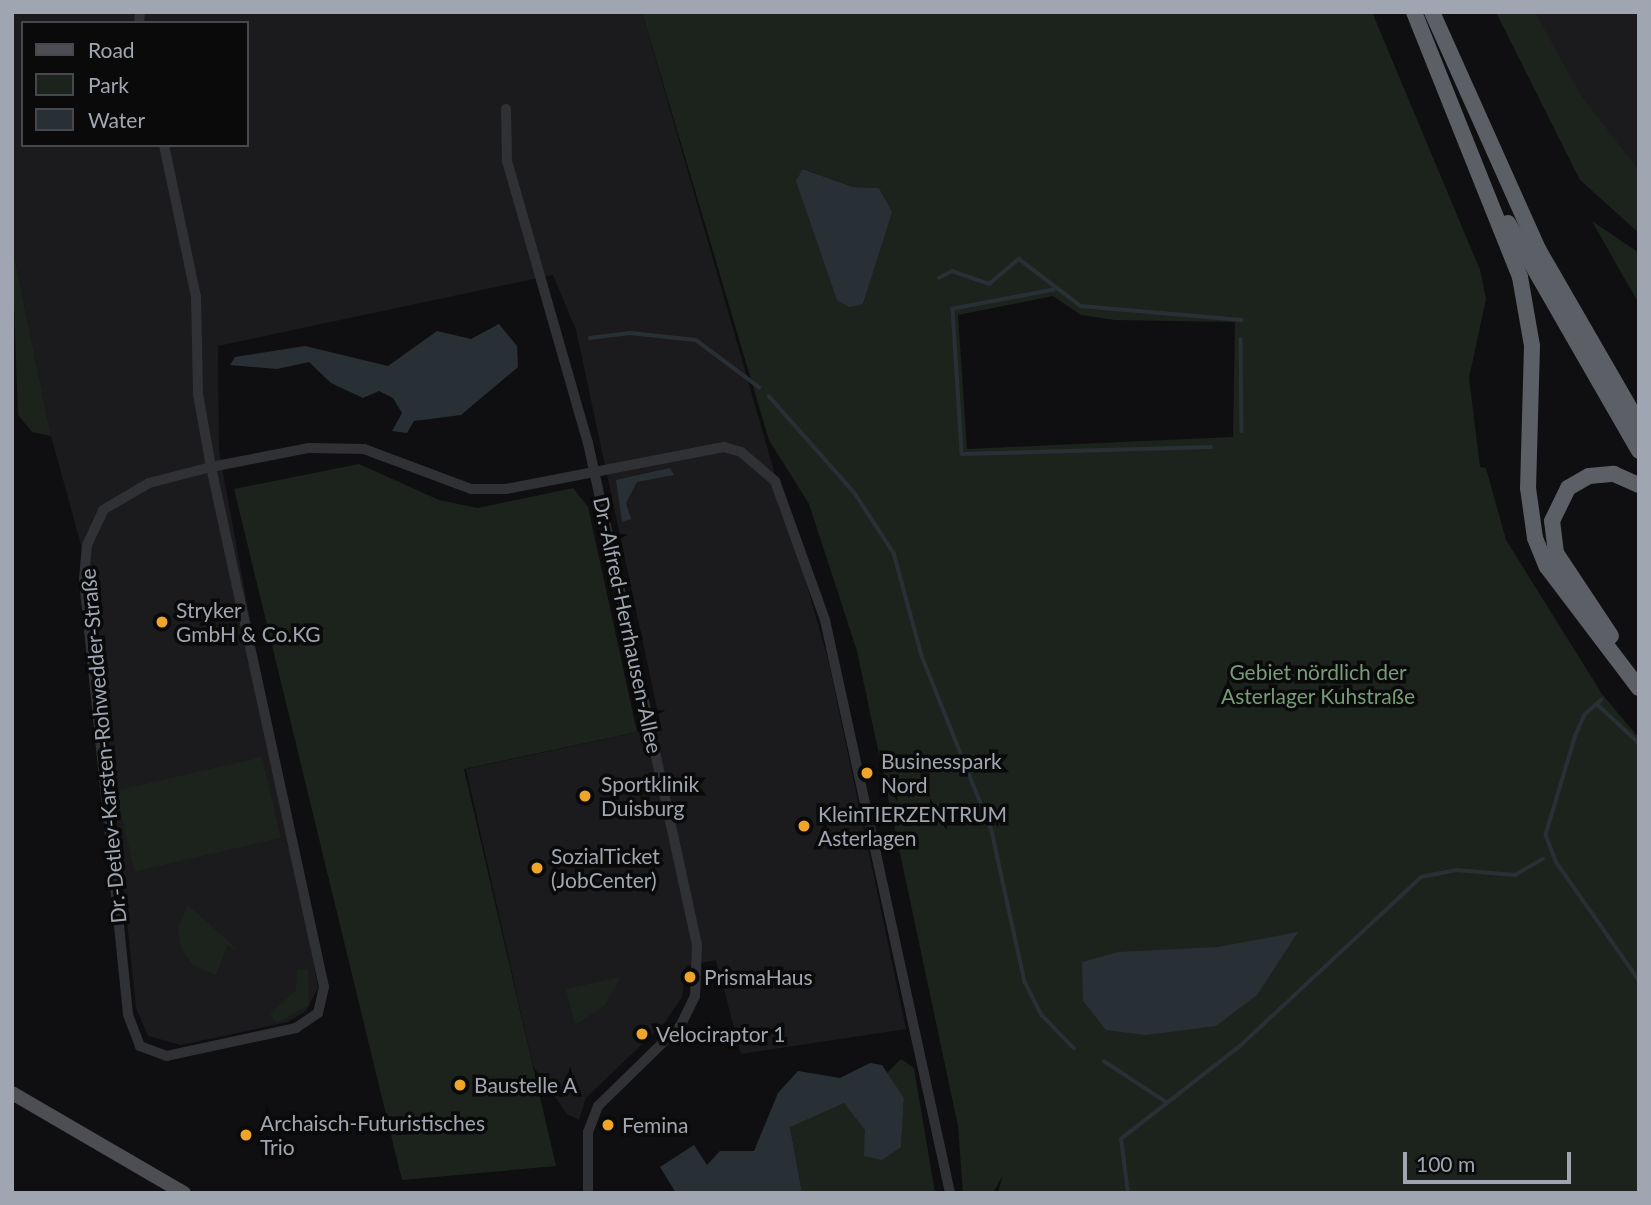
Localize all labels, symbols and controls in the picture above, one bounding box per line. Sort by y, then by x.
legend [21,21,248,147]
text: Road [88,37,135,62]
text: Park [88,72,129,97]
text: Water [88,107,145,132]
street label: Dr.-Alfred-Herrhausen-Allee [588,494,668,756]
street label: Dr.-Detlev-Karsten-Rohwedder-Straße [75,568,131,924]
place label: Stryker GmbH & Co.KG [176,597,321,647]
marker: Stryker GmbH & Co.KG [154,614,170,630]
park label: Gebiet nördlich der Asterlager Kuhstraße [1221,659,1415,709]
place label: Businesspark Nord [881,748,1002,798]
marker: Businesspark Nord [859,765,875,781]
place label: Sportklinik Duisburg [601,771,699,821]
marker: Sportklinik Duisburg [575,786,595,806]
place label: KleinTIERZENTRUM Asterlagen [818,801,1007,851]
marker: KleinTIERZENTRUM Asterlagen [796,818,812,834]
place label: SozialTicket (JobCenter) [551,843,660,893]
marker: SozialTicket (JobCenter) [529,860,545,876]
place label: PrismaHaus [704,964,813,990]
marker: PrismaHaus [682,969,698,985]
place label: Velociraptor 1 [656,1021,786,1047]
marker: Velociraptor 1 [634,1026,650,1042]
place label: Baustelle A [474,1072,578,1098]
marker: Baustelle A [452,1077,468,1093]
place label: Archaisch-Futuristisches Trio [260,1110,485,1160]
place label: Femina [622,1112,689,1138]
marker: Femina [600,1117,616,1133]
marker: Archaisch-Futuristisches Trio [238,1127,254,1143]
scale bar [1406,1138,1574,1182]
text: 100 m [1416,1151,1475,1176]

